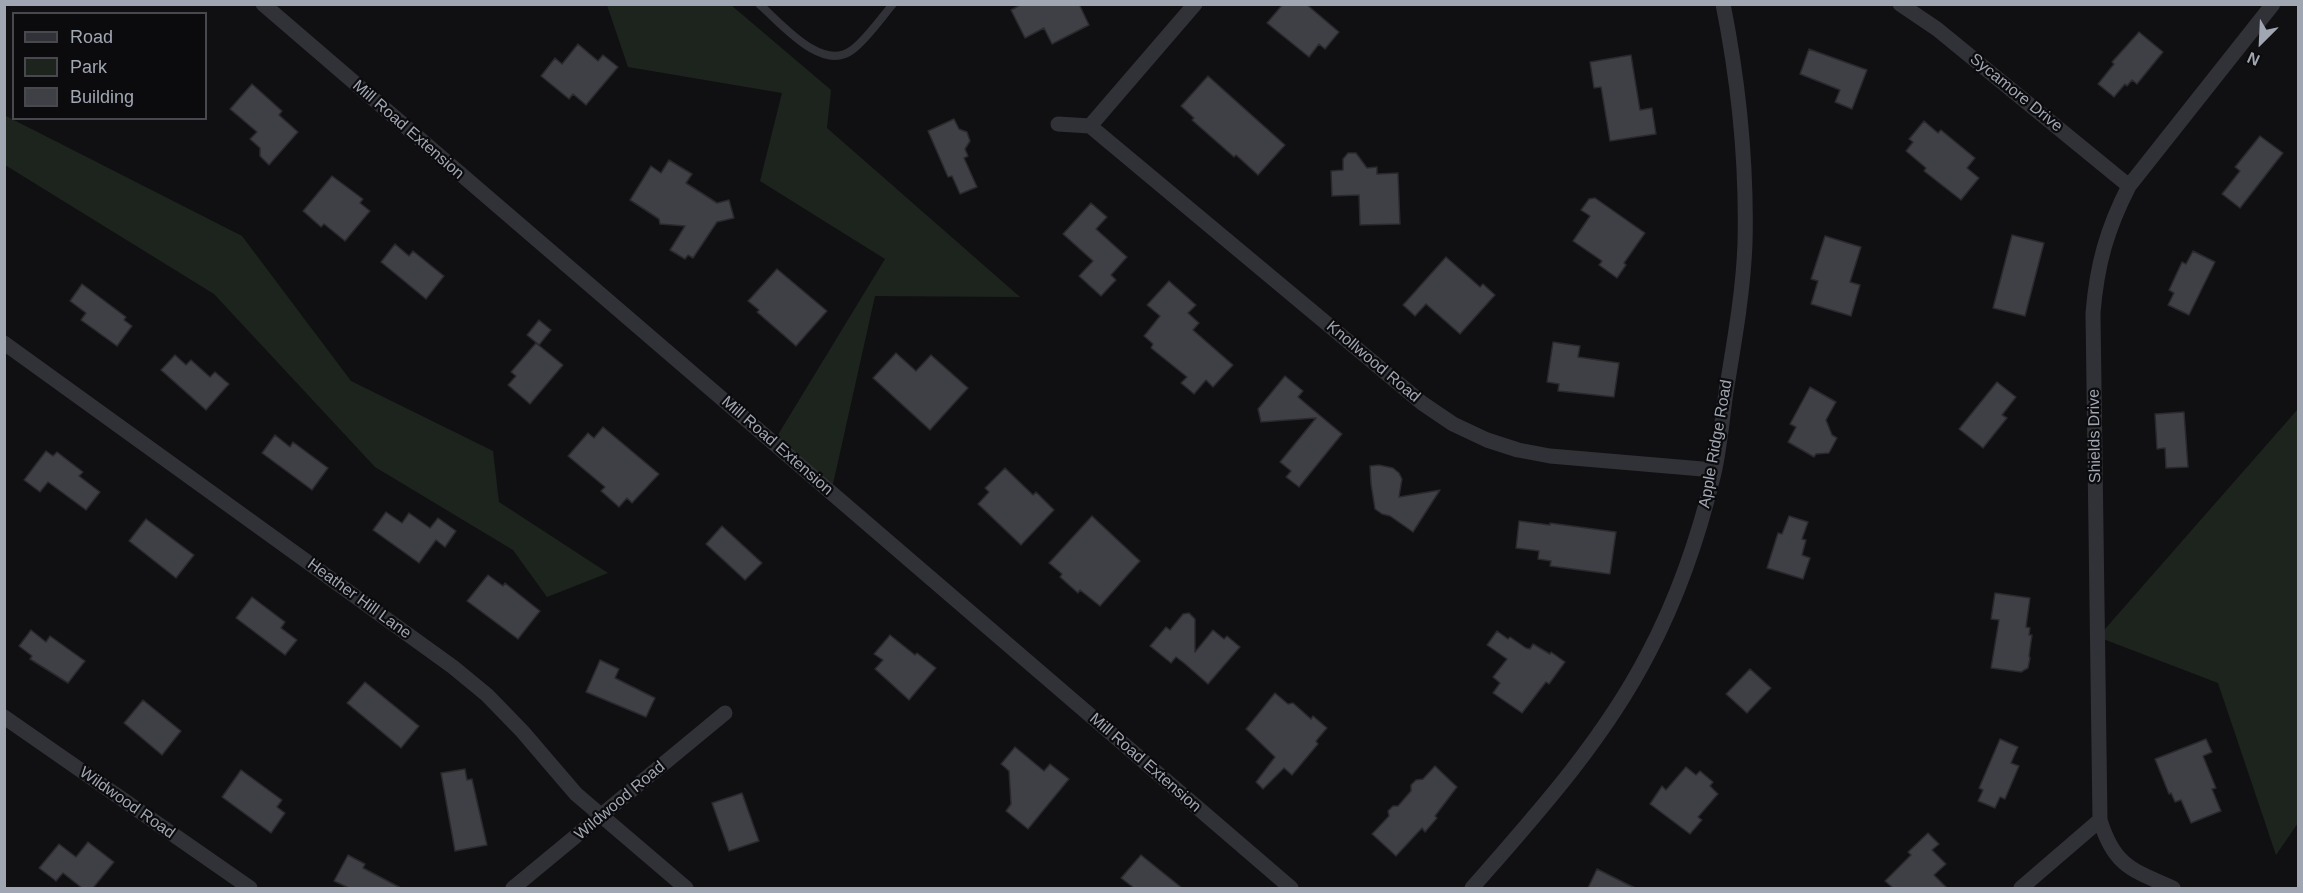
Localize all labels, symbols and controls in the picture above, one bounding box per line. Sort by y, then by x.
legend [12,12,207,120]
north arrow [2231,12,2291,72]
text: Road [70,27,113,47]
text: N [2245,49,2262,69]
street label: Sycamore Drive [1966,50,2066,136]
text: Park [70,57,107,77]
street label: Mill Road Extension [348,76,468,184]
text: Building [70,87,134,107]
street label: Knollwood Road [1322,317,1424,407]
street label: Apple Ridge Road [1695,378,1737,510]
street label: Shields Drive [2085,389,2105,483]
street label: Mill Road Extension [717,392,837,500]
street label: Heather Hill Lane [303,555,415,643]
street label: Mill Road Extension [1085,709,1205,817]
street label: Wildwood Road [571,758,669,844]
street label: Wildwood Road [76,763,178,843]

